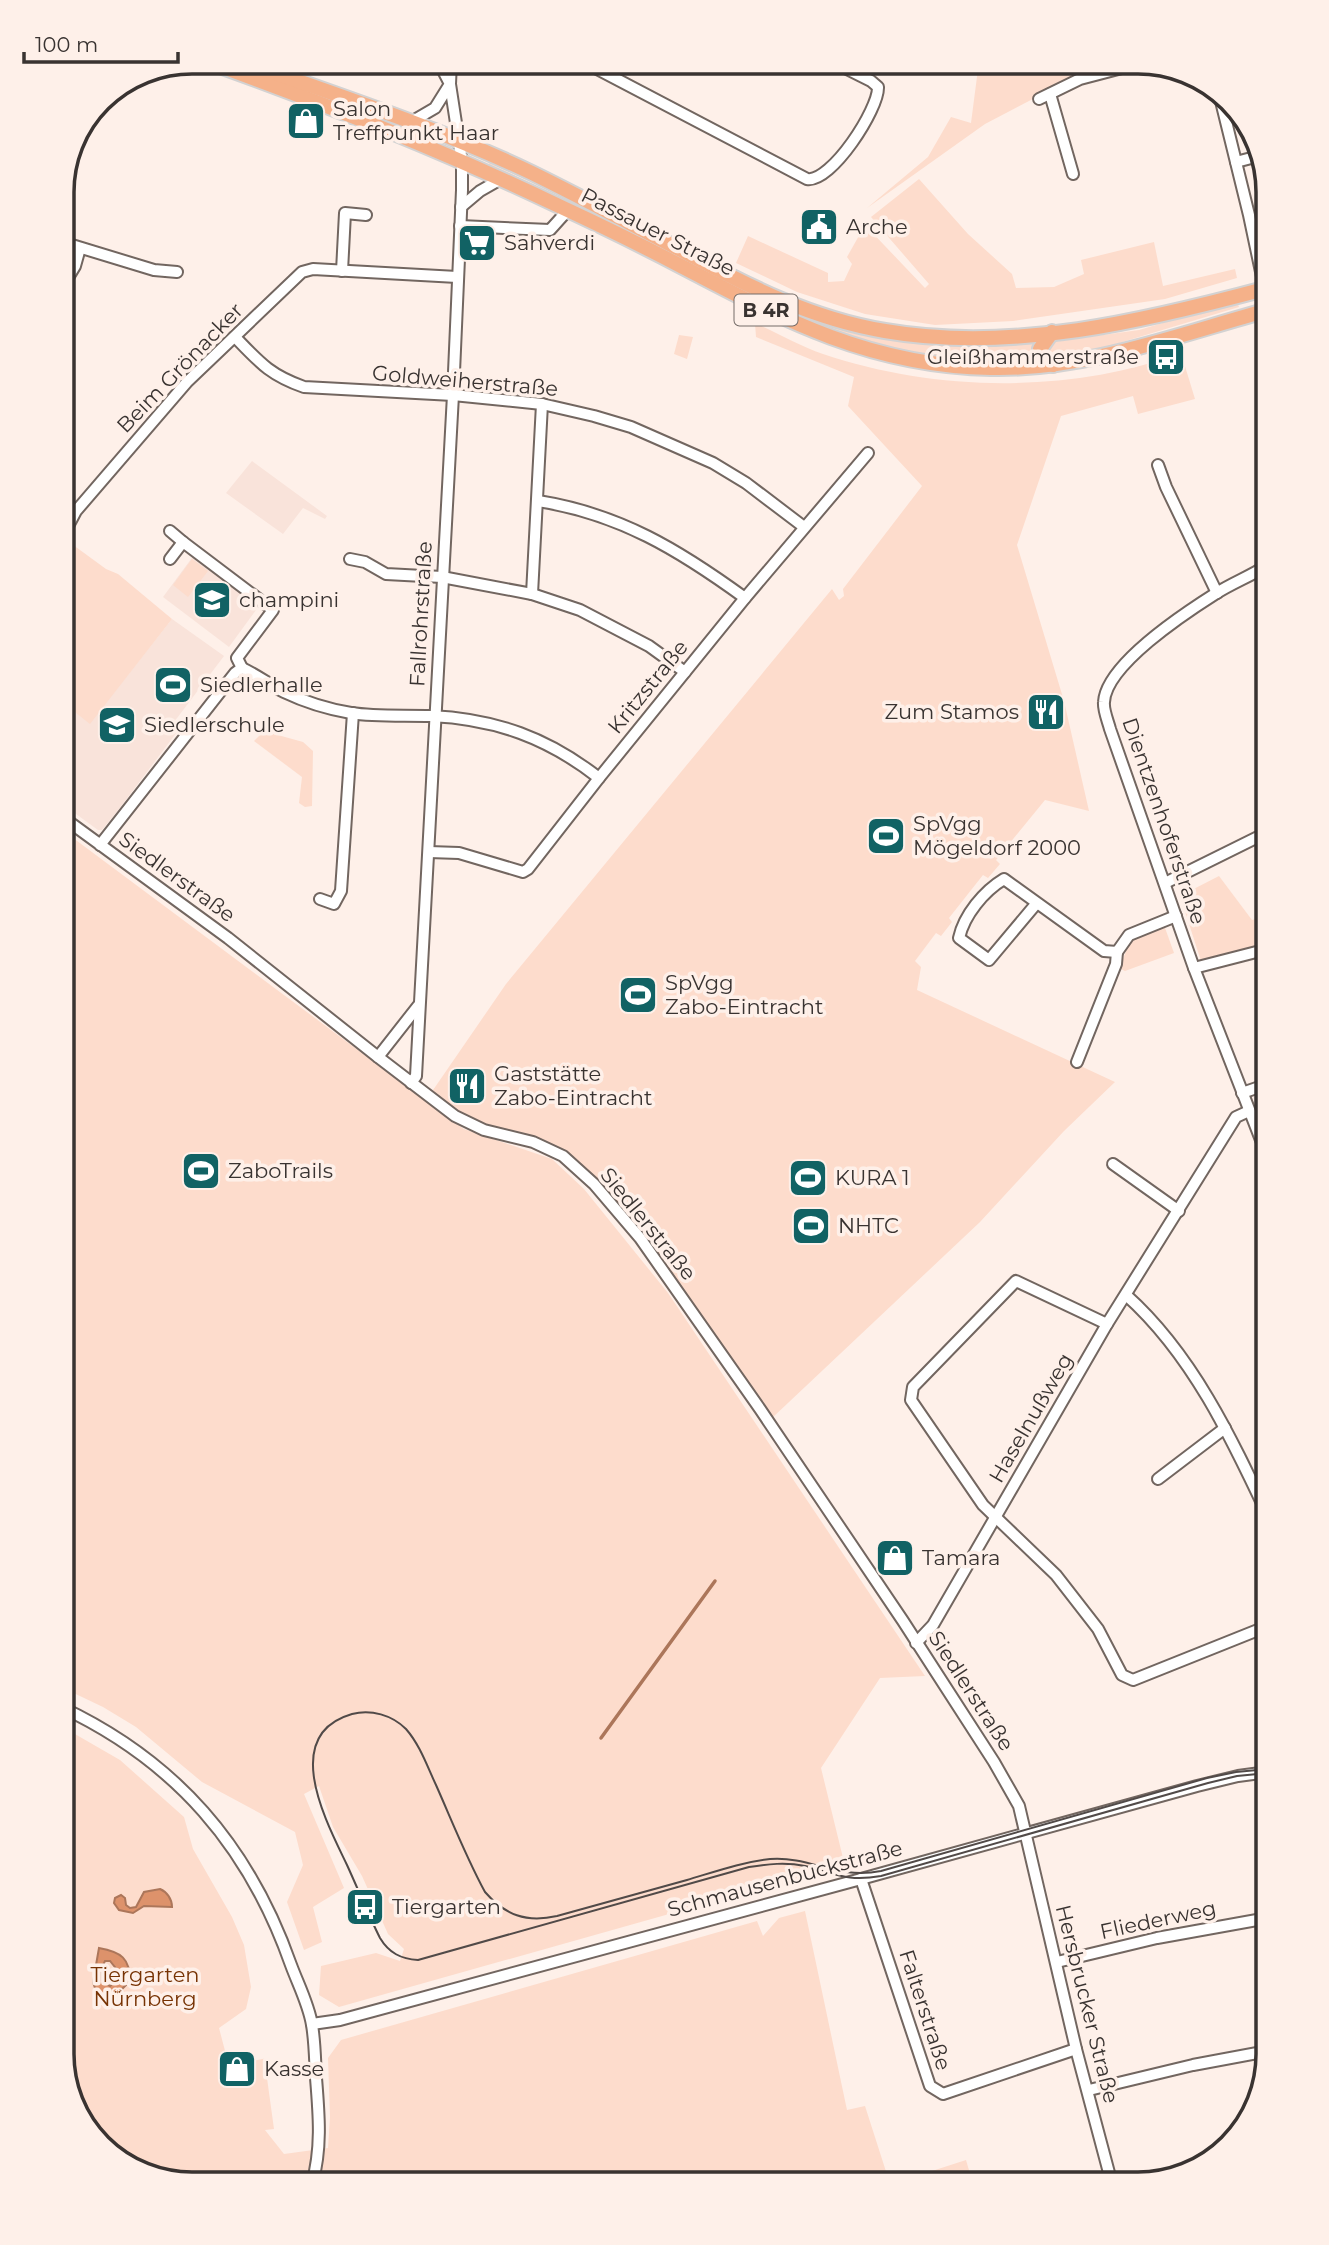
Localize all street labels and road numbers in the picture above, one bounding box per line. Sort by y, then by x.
street label: Passauer Straße [577,182,739,281]
road number: B 4R [734,294,798,326]
street label: Beim Grönacker [111,297,248,438]
street label: Goldweiherstraße [371,360,559,401]
street label: Fallrohrstraße [404,540,437,687]
street label: Kritzstraße [602,635,693,739]
street label: Dientzenhoferstraße [1117,714,1212,927]
street label: Siedlerstraße [114,826,240,927]
street label: Siedlerstraße [595,1162,701,1285]
street label: Haselnußweg [983,1349,1078,1487]
street label: Siedlerstraße [923,1626,1019,1755]
street label: Schmausenbuckstraße [665,1835,905,1922]
street label: Fliederweg [1098,1895,1218,1944]
street label: Hersbrucker Straße [1051,1902,1124,2106]
street label: Falterstraße [894,1946,957,2073]

